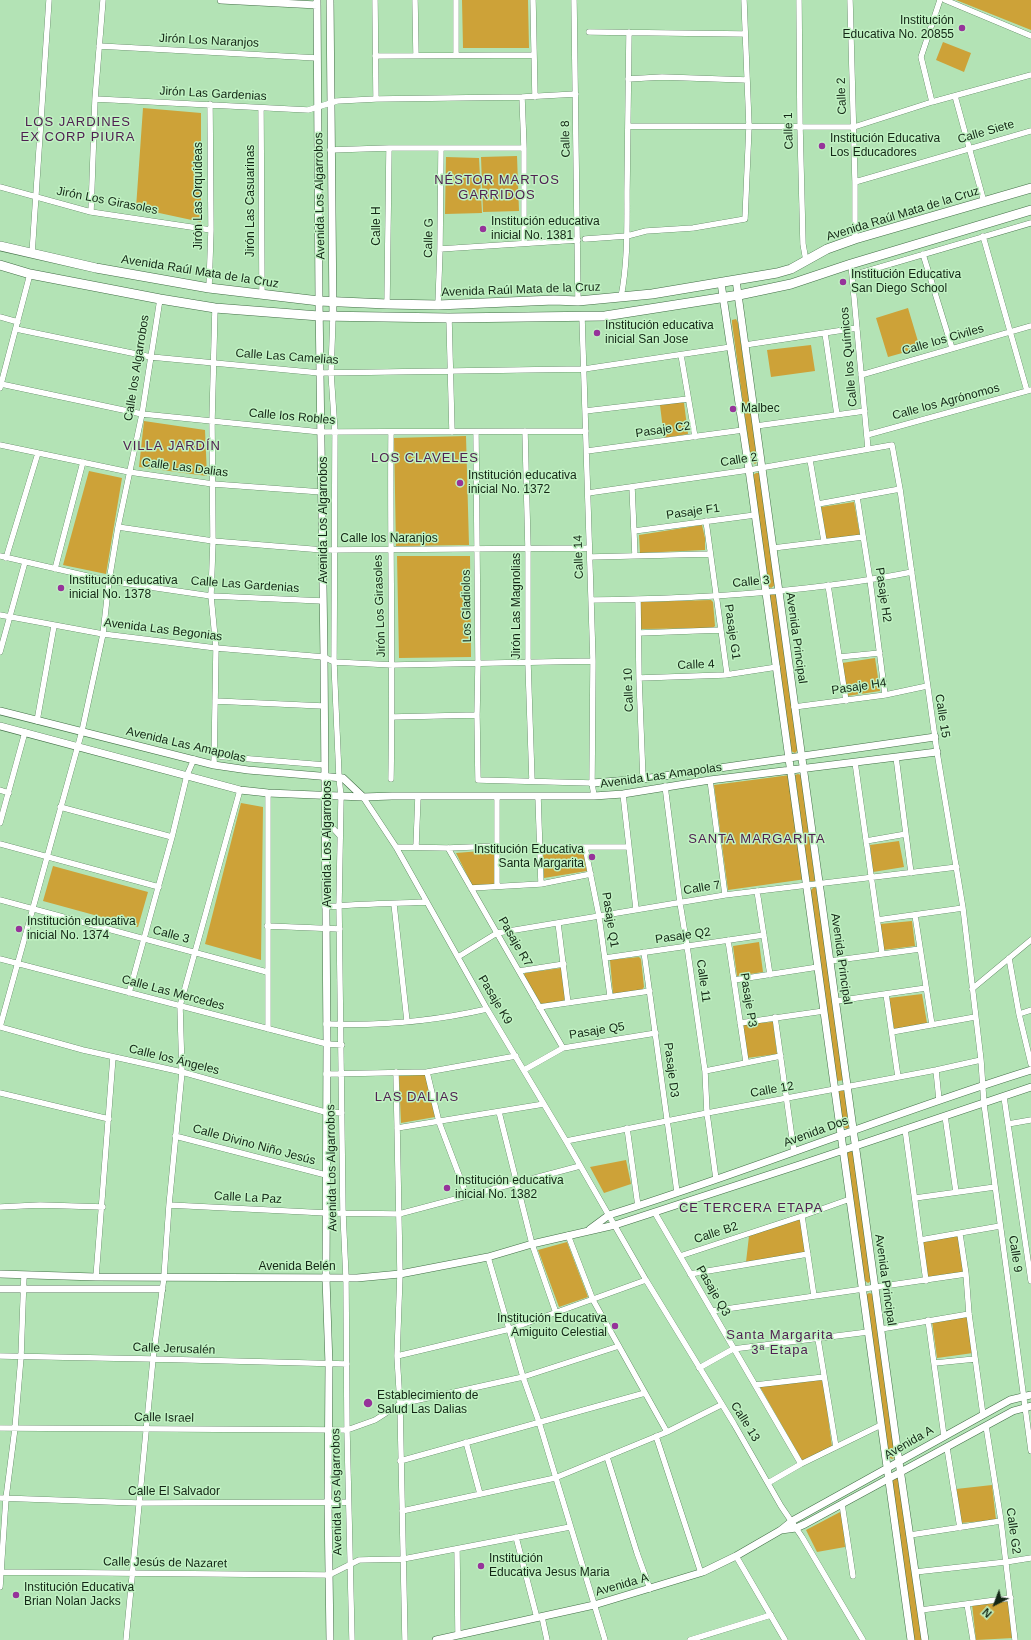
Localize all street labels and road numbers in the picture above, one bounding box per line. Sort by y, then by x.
street label: Jirón Los Naranjos [159,31,259,51]
street label: Calle 2 [834,77,850,115]
street label: Jirón Las Gardenias [159,84,267,104]
street label: Calle 1 [781,112,797,150]
street label: Calle Siete [956,117,1016,147]
street label: Calle 8 [558,120,574,158]
street label: Avenida Los Algarrobos [312,132,328,260]
street label: Jirón Las Orquídeas [192,142,206,250]
street label: Jirón Las Casuarinas [244,145,258,257]
street label: Jirón Los Girasoles [55,184,159,218]
street label: Avenida Raúl Mata de la Cruz [825,184,981,244]
street label: Calle H [370,206,384,246]
street label: Calle G [421,218,437,258]
street label: Avenida Raúl Mata de la Cruz [120,252,280,292]
street label: Avenida Raúl Mata de la Cruz [441,280,601,300]
street label: Calle los Químicos [837,307,861,407]
street label: Calle los Algarrobos [121,314,153,422]
street label: Calle los Civiles [900,321,986,359]
street label: Calle Las Camelias [235,346,339,368]
street label: Calle los Agrónomos [891,381,1001,423]
street label: Calle los Robles [248,406,336,428]
street label: Pasaje C2 [635,419,691,441]
street label: Calle 2 [719,450,759,470]
street label: Calle Las Dalias [141,456,229,480]
street label: Avenida Los Algarrobos [317,456,331,584]
street label: Pasaje F1 [665,501,721,523]
street label: Calle los Naranjos [340,532,438,546]
street label: Calle 14 [571,535,587,579]
street label: Jirón Las Magnolias [510,553,524,659]
street label: Jirón Los Girasoles [371,554,389,658]
street label: Pasaje H2 [872,567,894,623]
street label: Los Gladiolos [459,570,475,642]
street label: Calle 3 [732,573,770,591]
street label: Calle Las Gardenias [190,574,300,596]
street label: Avenida Principal [782,591,810,685]
street label: Pasaje G1 [721,603,743,661]
street label: Avenida Las Begonias [103,616,223,644]
street label: Calle 4 [677,657,715,673]
street label: Calle 10 [621,668,637,712]
street label: Pasaje H4 [831,676,887,698]
street label: Calle 15 [931,693,953,739]
street label: Avenida Las Amapolas [125,724,247,766]
street label: Avenida Las Amapolas [599,760,723,792]
street label: Avenida Los Algarrobos [321,780,335,908]
street label: Calle 7 [682,878,722,898]
street label: Pasaje Q1 [599,891,621,949]
street label: Avenida Principal [827,912,855,1006]
street label: Pasaje R7 [495,914,535,970]
street label: Calle 3 [151,923,191,947]
street label: Pasaje Q2 [654,925,712,947]
street label: Calle 11 [693,959,713,1003]
street label: Calle Las Mercedes [120,972,226,1014]
street label: Pasaje P3 [737,972,759,1028]
street label: Pasaje K9 [475,973,515,1027]
street label: Pasaje Q5 [568,1020,626,1042]
street label: Calle los Ángeles [127,1042,221,1078]
street label: Pasaje D3 [660,1042,682,1098]
street label: Calle 12 [749,1079,795,1101]
street label: Avenida Los Algarrobos [324,1104,340,1232]
street label: Avenida Dos [782,1114,850,1150]
street label: Calle Divino Niño Jesús [191,1122,317,1168]
street label: Calle La Paz [214,1189,282,1207]
street label: Calle B2 [692,1219,740,1247]
street label: Avenida Principal [871,1233,899,1327]
street label: Calle 9 [1005,1235,1025,1273]
street label: Avenida Belén [258,1260,336,1274]
street label: Pasaje Q3 [693,1263,733,1319]
street label: Calle Jerusalén [132,1340,216,1358]
street label: Calle 13 [727,1400,763,1444]
street label: Calle Israel [134,1410,194,1426]
street label: Avenida A [882,1423,936,1463]
street label: Avenida Los Algarrobos [329,1428,345,1556]
street label: Calle El Salvador [128,1485,220,1499]
street label: Calle G2 [1003,1507,1023,1555]
street label: Calle Jesús de Nazaret [103,1555,227,1571]
street label: Avenida A [594,1571,650,1599]

